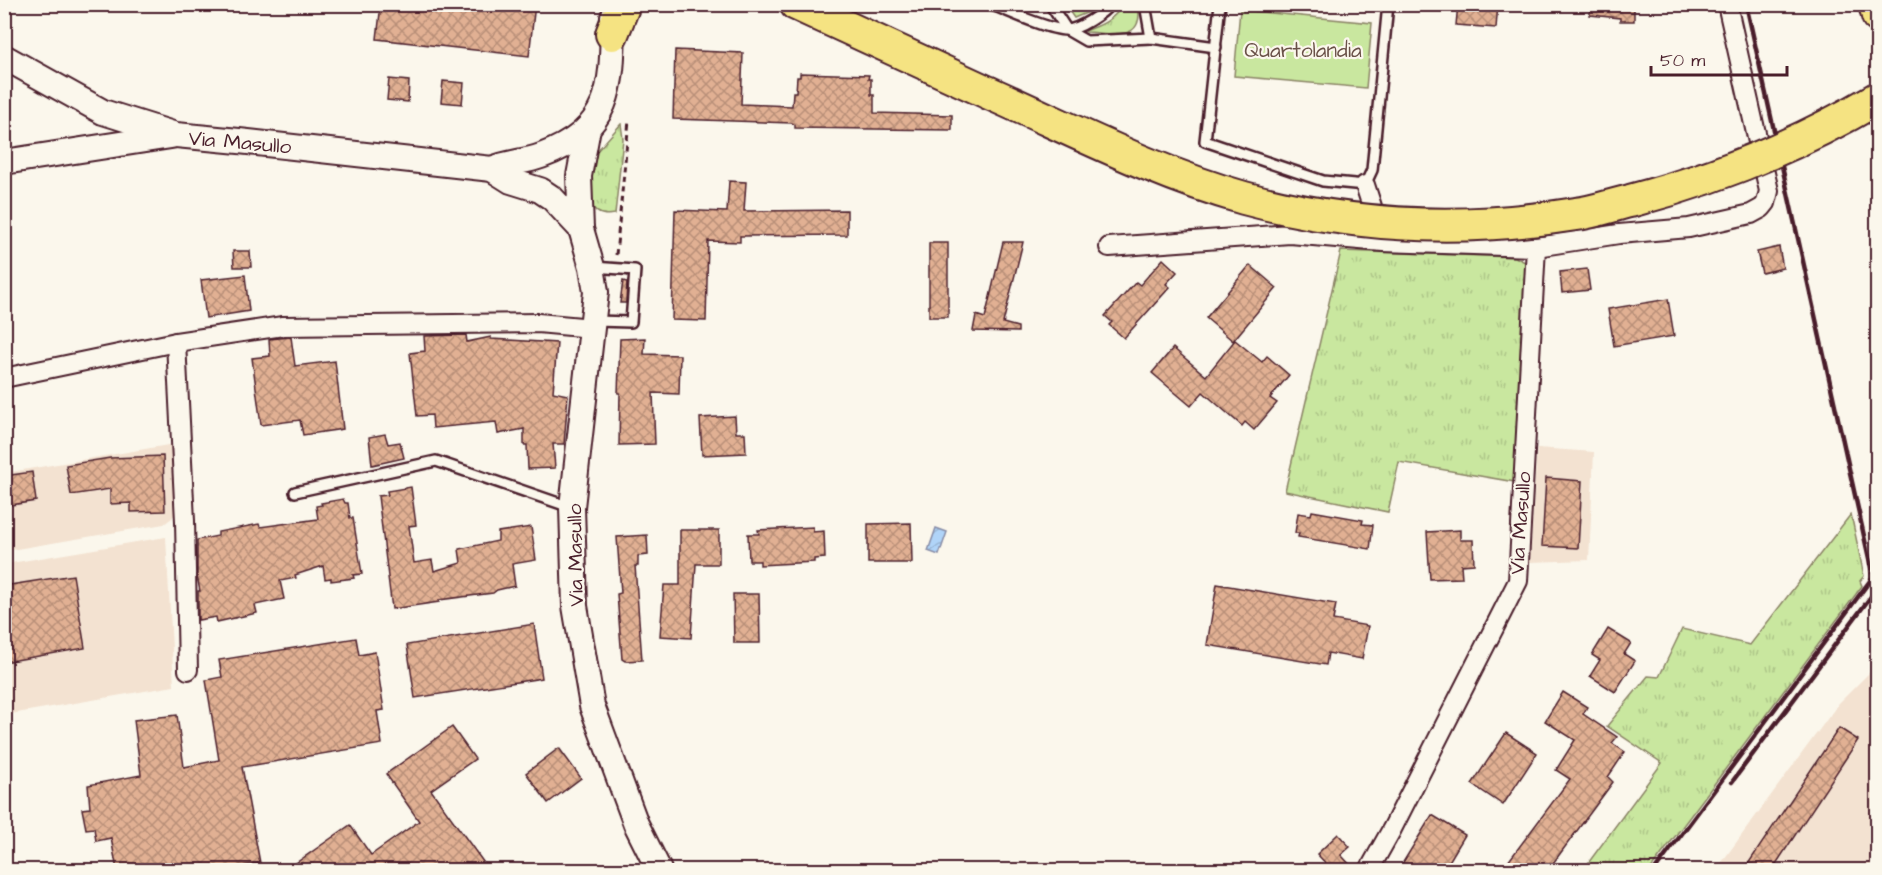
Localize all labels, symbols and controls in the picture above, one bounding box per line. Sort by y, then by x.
park label: Quartolandia [1244,36,1362,65]
scale bar [1651,39,1788,77]
text: 50 m [1660,48,1705,73]
street label: Via Masullo [187,124,293,161]
street label: Via Masullo [1502,470,1539,575]
street label: Via Masullo [560,503,591,607]

